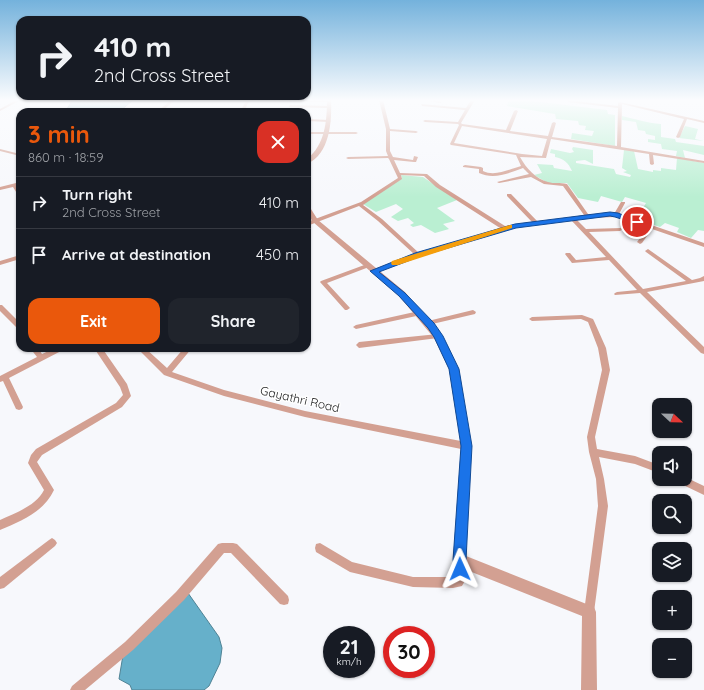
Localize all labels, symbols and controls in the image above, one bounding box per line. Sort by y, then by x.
text: 410 m [94,29,171,64]
icon: right [28,32,80,84]
text: 2nd Cross Street [94,64,230,87]
text: 3 min [28,119,90,149]
button: close [257,121,299,163]
text: 860 m · 18:59 [28,149,103,165]
text: Turn right [62,185,133,204]
icon: right [28,192,50,214]
text: 410 m [259,193,299,212]
text: 2nd Cross Street [62,204,160,220]
pin [620,205,654,239]
icon: arrive [626,211,648,233]
icon: arrive [28,244,50,266]
text: Arrive at destination [62,245,211,264]
text: 450 m [256,245,299,264]
button: Exit [28,298,160,344]
button: Share [168,298,299,344]
street label: Gayathri Road [259,383,341,415]
north arrow [652,398,692,438]
map controls [652,398,692,678]
button: sound [652,446,692,486]
button: search [652,494,692,534]
button: layers [652,542,692,582]
position arrow [439,548,481,590]
button: + [652,590,692,630]
speed limit sign: 30 [383,626,435,678]
text: 21 [339,634,359,659]
button: − [652,638,692,678]
text: km/h [336,655,362,668]

